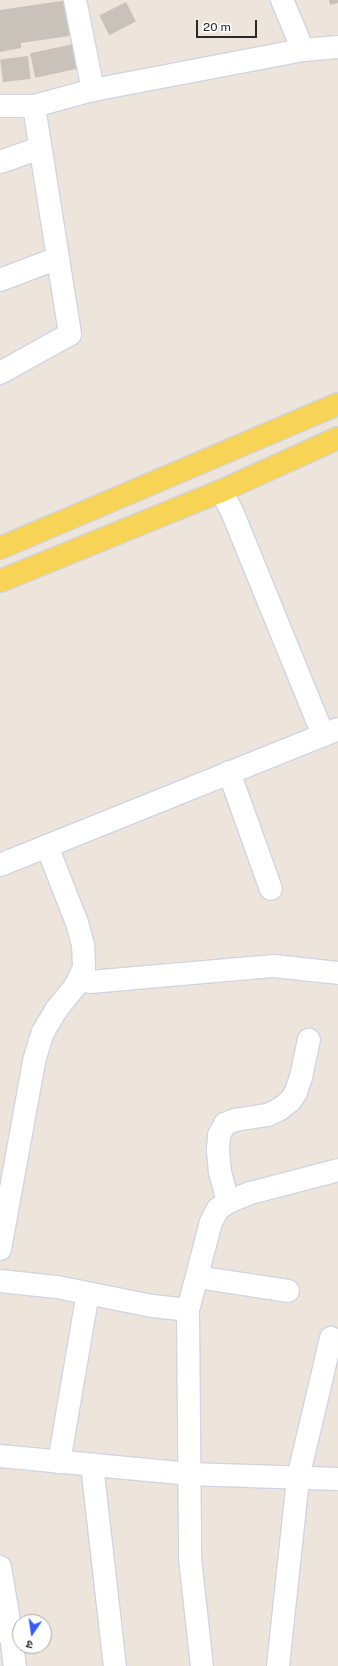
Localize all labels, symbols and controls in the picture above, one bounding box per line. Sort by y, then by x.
scale bar [198,12,259,38]
text: 20 m [203,20,231,34]
north arrow [12,1614,52,1654]
text: उ [25,1638,34,1651]

